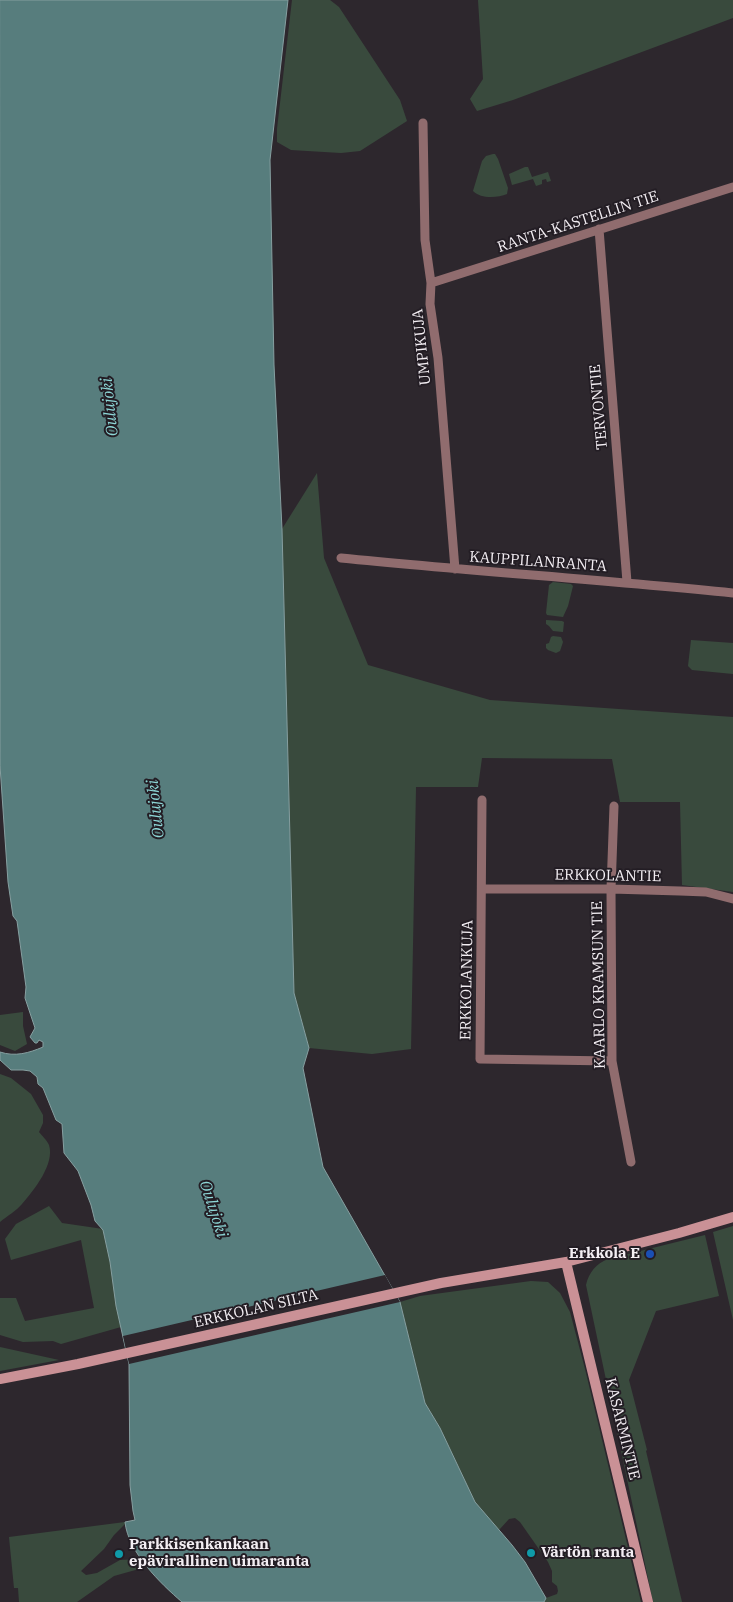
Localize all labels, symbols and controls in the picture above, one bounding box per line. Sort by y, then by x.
street label: RANTA-KASTELLIN TIE [495,187,661,257]
street label: UMPIKUJA [409,308,435,386]
street label: TERVONTIE [586,364,612,450]
water label: Oulujoki [97,377,123,437]
street label: KAUPPILANRANTA [469,548,607,576]
water label: Oulujoki [143,779,169,839]
street label: ERKKOLANTIE [554,866,662,886]
street label: KAARLO KRAMSUN TIE [589,901,609,1069]
street label: ERKKOLANKUJA [457,920,477,1040]
water label: Oulujoki [195,1178,231,1240]
place label: Erkkola E [569,1245,640,1263]
marker: Erkkola E [644,1248,656,1260]
street label: ERKKOLAN SILTA [192,1286,320,1332]
street label: KASARMINTIE [601,1376,643,1482]
place label: Parkkisenkankaan epävirallinen uimaranta [129,1536,309,1571]
place label: Värtön ranta [541,1544,634,1562]
marker: Värtön ranta [525,1547,537,1559]
marker: Parkkisenkankaan epävirallinen uimaranta [113,1548,125,1560]

